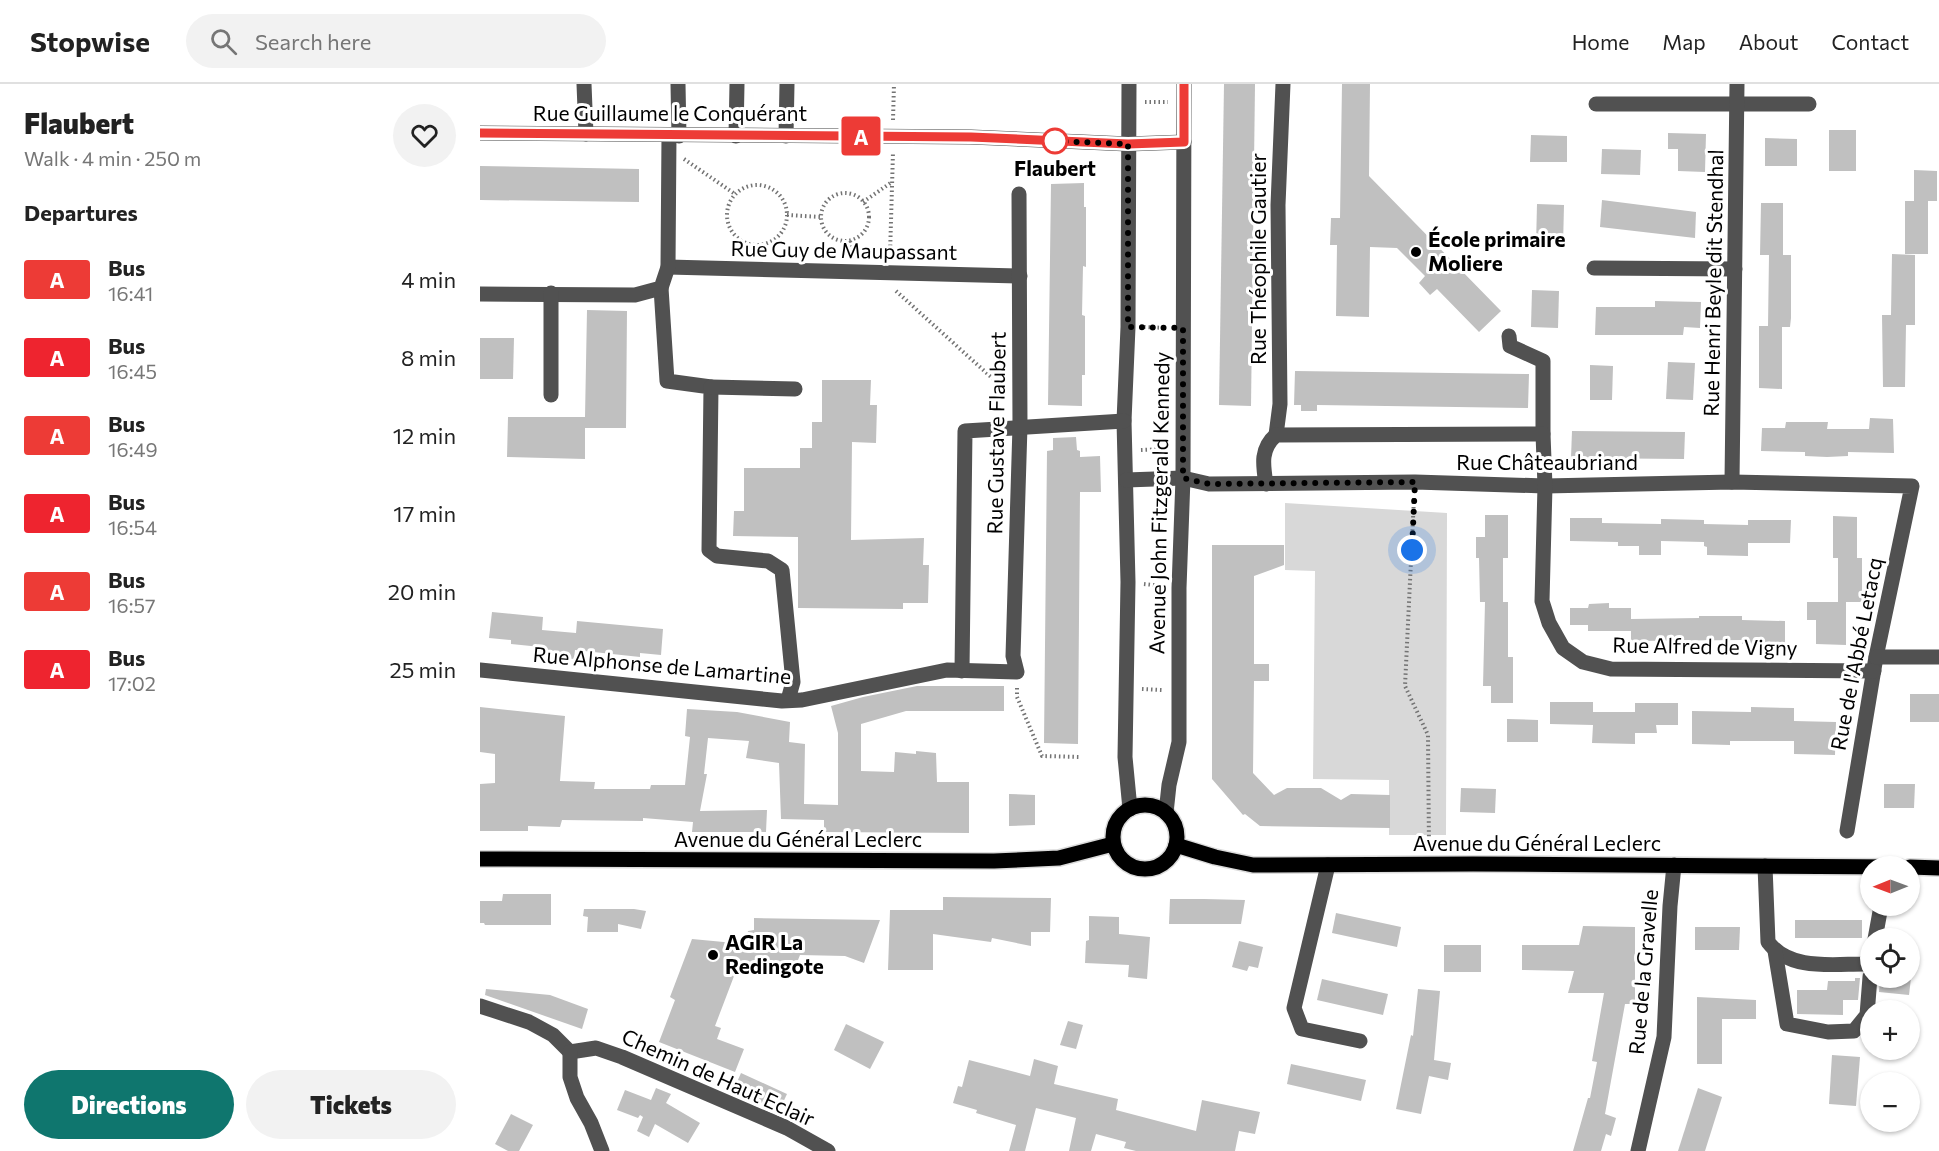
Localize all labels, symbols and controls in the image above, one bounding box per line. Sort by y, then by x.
search box [186,14,606,68]
text: Stopwise [30,24,150,58]
icon: search [207,25,240,58]
text: Search here [255,28,371,55]
text: Home [1572,29,1629,54]
text: Map [1662,29,1706,54]
text: About [1739,29,1798,54]
text: Contact [1831,29,1909,54]
street label: Rue Guillaume le Conquérant [533,100,807,125]
button: heart [393,104,456,167]
text: Flaubert [24,106,134,140]
line badge: A [842,116,880,156]
text: A [853,124,869,149]
marker: Flaubert [1042,128,1068,154]
text: Walk · 4 min · 250 m [24,146,201,170]
street label: Rue Henri Beyle dit Stendhal [1698,149,1727,417]
street label: Rue Théophile Gautier [1245,153,1270,365]
place label: Flaubert [1014,155,1096,180]
text: Departures [24,199,138,226]
place label: École primaire Moliere [1428,226,1566,275]
street label: Rue Guy de Maupassant [730,235,958,264]
marker: École primaire Moliere [1409,245,1423,259]
text: Bus [108,254,145,281]
text: 4 min [401,266,456,293]
text: A [49,267,65,292]
text: 16:41 [108,281,153,305]
street label: Rue Gustave Flaubert [981,331,1010,535]
text: Bus [108,332,145,359]
text: 8 min [401,344,456,371]
text: A [49,345,65,370]
street label: Avenue John Fitzgerald Kennedy [1143,351,1174,655]
text: 16:45 [108,359,157,383]
text: Bus [108,410,145,437]
text: 12 min [393,422,456,449]
text: A [49,423,65,448]
text: 16:49 [108,437,158,461]
street label: Rue Châteaubriand [1456,449,1638,474]
text: Bus [108,488,145,515]
text: 17 min [393,500,456,527]
text: A [49,501,65,526]
text: 16:54 [108,515,157,539]
your location [1397,535,1427,565]
street label: Rue de l'Abbé Letacq [1825,555,1887,752]
text: Bus [108,566,145,593]
text: 20 min [388,578,456,605]
text: A [49,579,65,604]
text: 16:57 [108,593,155,617]
street label: Rue Alfred de Vigny [1612,631,1798,660]
street label: Rue Alphonse de Lamartine [532,641,792,688]
text: Bus [108,644,145,671]
text: 25 min [389,656,456,683]
text: A [49,657,65,682]
text: 17:02 [108,671,156,695]
street label: Avenue du Général Leclerc [674,826,922,851]
street label: Avenue du Général Leclerc [1413,830,1661,855]
north arrow [1860,856,1920,916]
map controls [1860,856,1920,1132]
street label: Rue de la Gravelle [1623,888,1662,1056]
button: locate [1860,928,1920,988]
place label: AGIR La Redingote [725,929,824,978]
marker: AGIR La Redingote [706,948,720,962]
button: + [1860,1000,1920,1060]
street label: Chemin de Haut Eclair [618,1023,819,1130]
button: Directions [24,1070,234,1139]
button: Tickets [246,1070,456,1139]
button: − [1860,1072,1920,1132]

